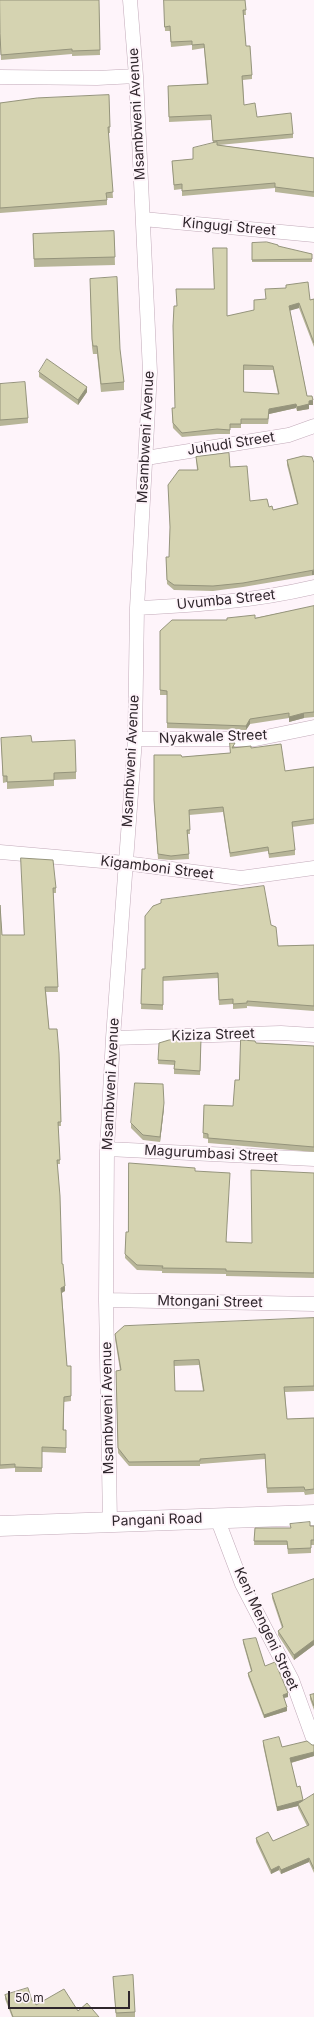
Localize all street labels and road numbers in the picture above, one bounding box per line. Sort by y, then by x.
street label: Msambweni Avenue [125,47,149,181]
street label: Kingugi Street [182,215,276,239]
street label: Msambweni Avenue [134,370,158,504]
street label: Juhudi Street [186,429,276,459]
street label: Uvumba Street [176,586,276,614]
street label: Msambweni Avenue [119,694,143,828]
street label: Nyakwale Street [159,727,267,747]
street label: Kigamboni Street [100,853,214,883]
street label: Msambweni Avenue [99,1017,123,1151]
street label: Kiziza Street [171,1025,255,1045]
street label: Magurumbasi Street [144,1142,278,1166]
street label: Mtongani Street [157,1293,263,1311]
street label: Msambweni Avenue [98,1342,118,1474]
street label: Pangani Road [111,1510,203,1530]
street label: Keni Mengeni Street [230,1565,302,1693]

